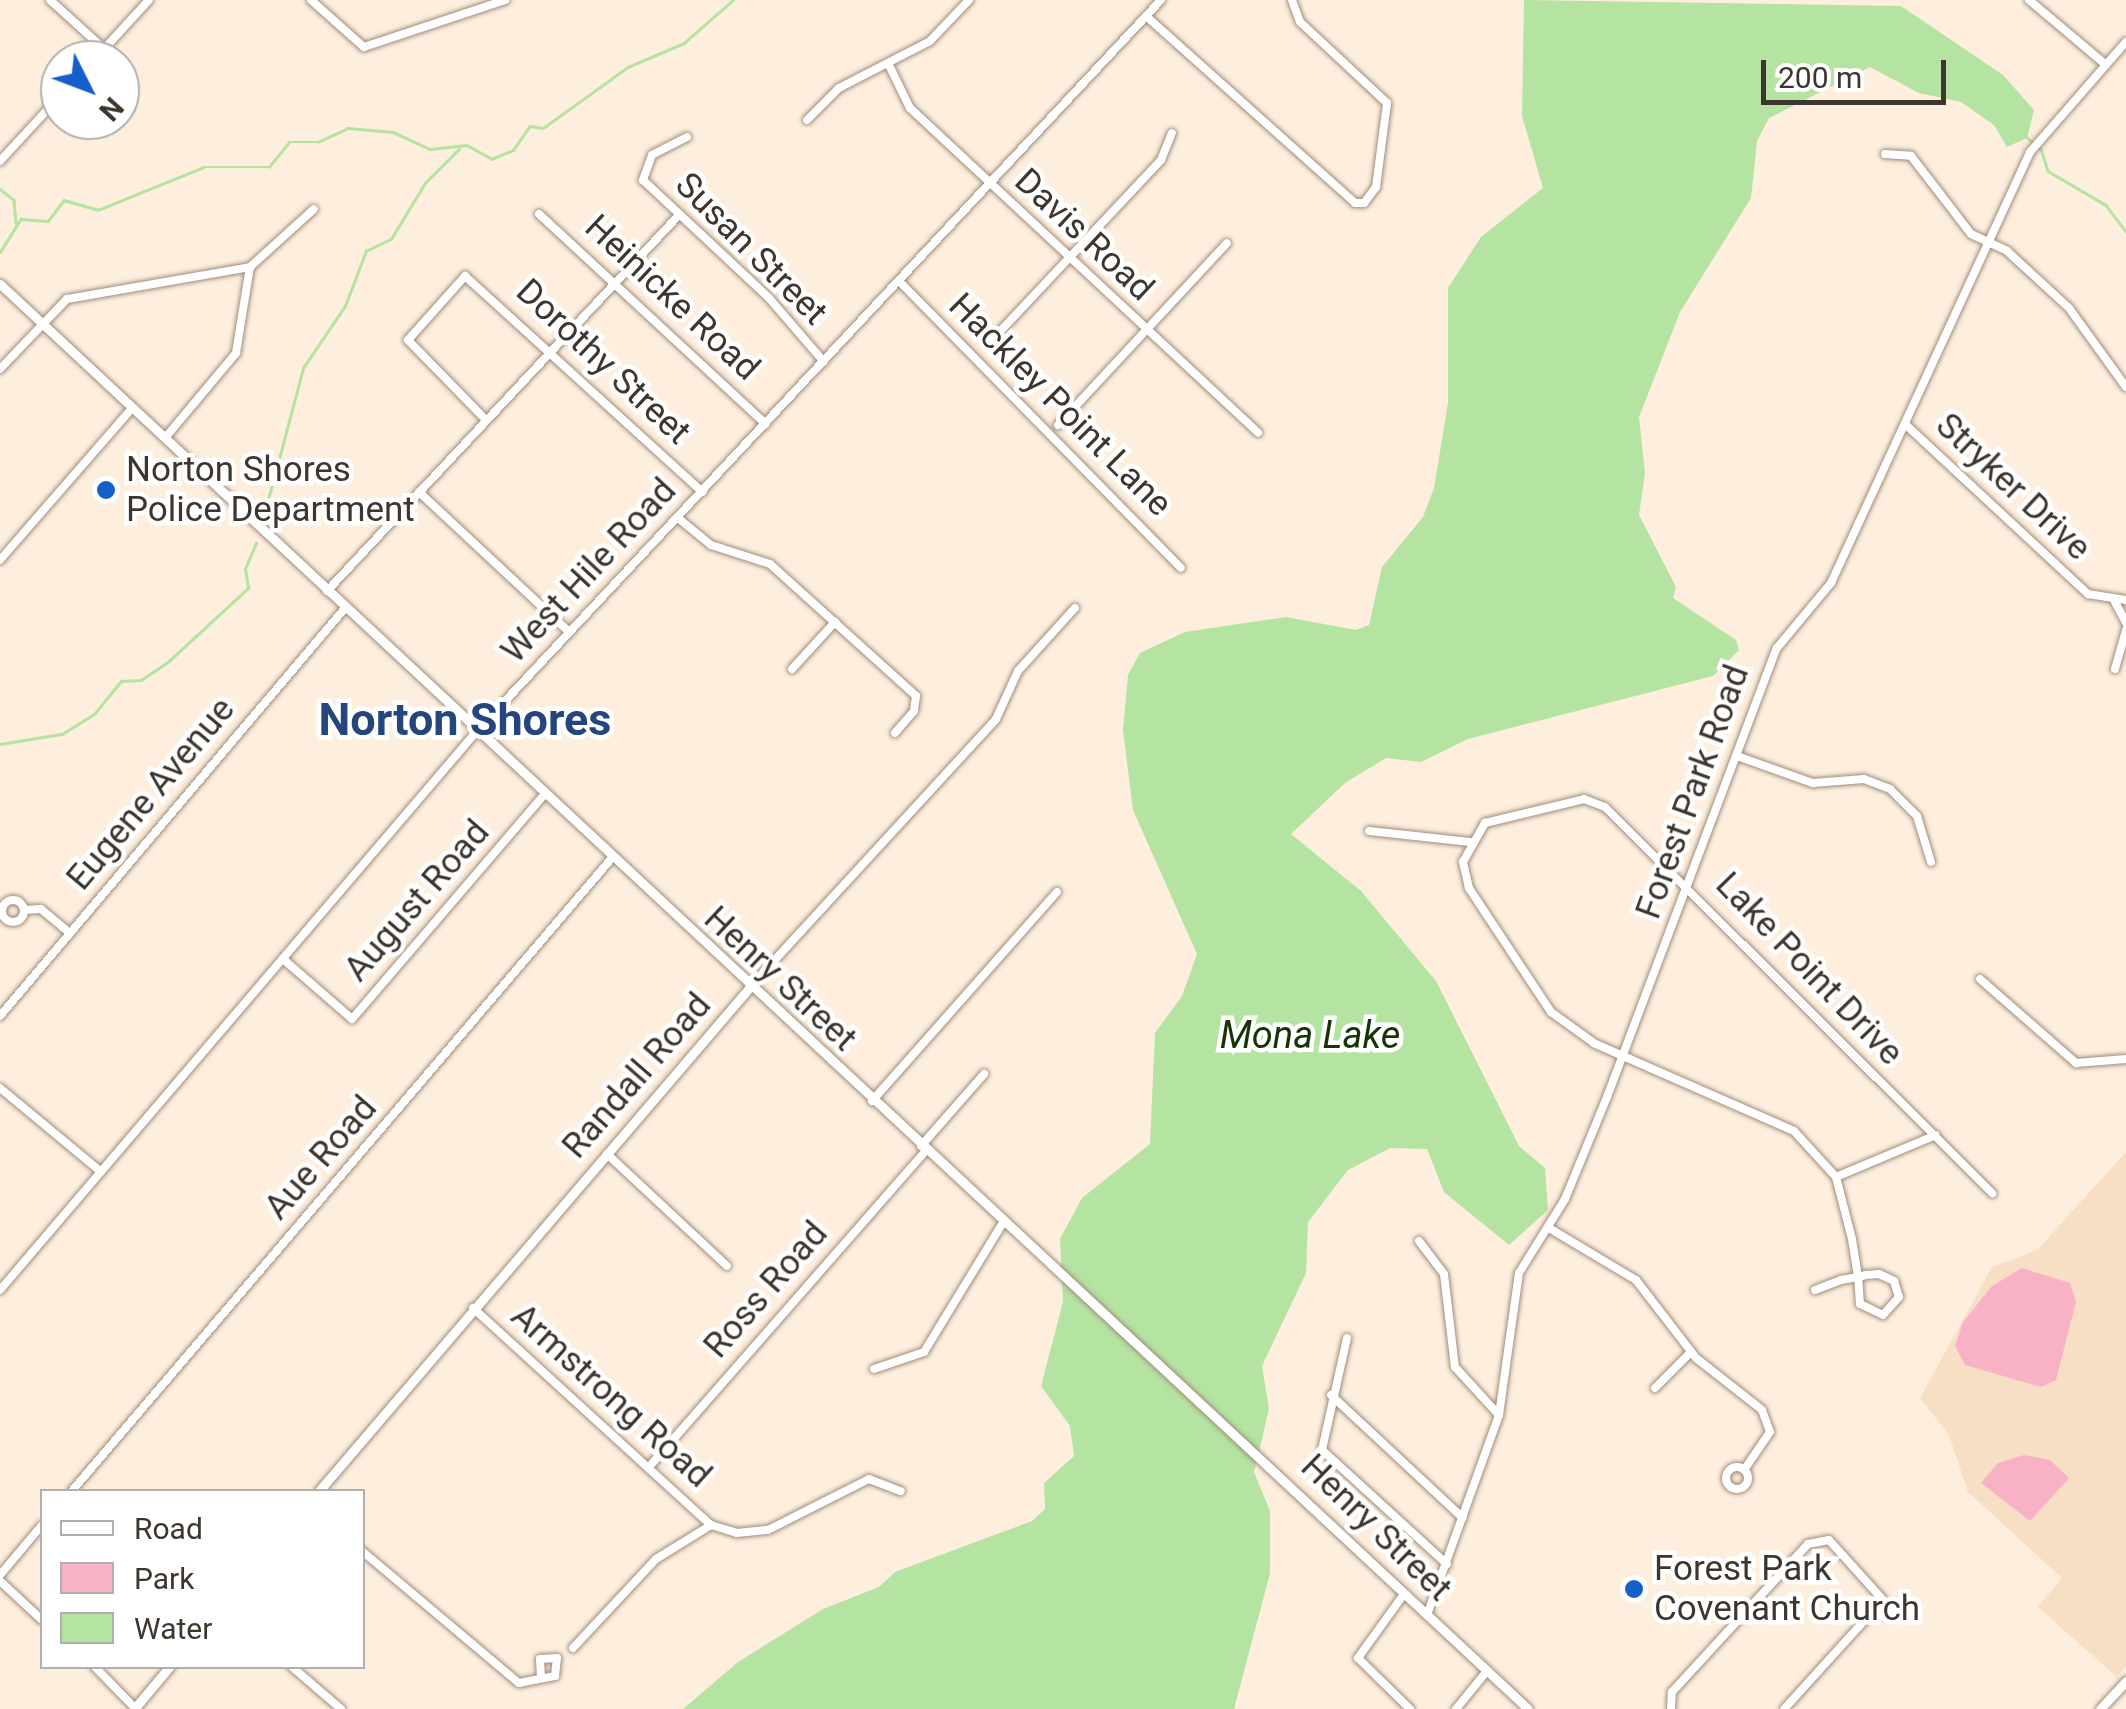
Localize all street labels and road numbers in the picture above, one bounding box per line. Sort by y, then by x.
street label: Davis Road [1006,160,1162,310]
street label: Susan Street [666,164,836,334]
street label: Heinicke Road [576,207,768,389]
street label: Dorothy Street [507,271,699,453]
street label: Hackley Point Lane [940,285,1180,525]
street label: Stryker Drive [1927,405,2099,569]
street label: West Hile Road [493,470,685,672]
street label: Forest Park Road [1628,659,1758,925]
street label: Eugene Avenue [58,689,244,899]
street label: August Road [336,812,498,990]
street label: Lake Point Drive [1707,864,1911,1074]
street label: Henry Street [695,898,865,1060]
street label: Randall Road [554,985,720,1167]
street label: Aue Road [256,1088,386,1228]
street label: Ross Road [695,1213,837,1367]
street label: Armstrong Road [502,1295,720,1497]
street label: Henry Street [1292,1446,1460,1610]

